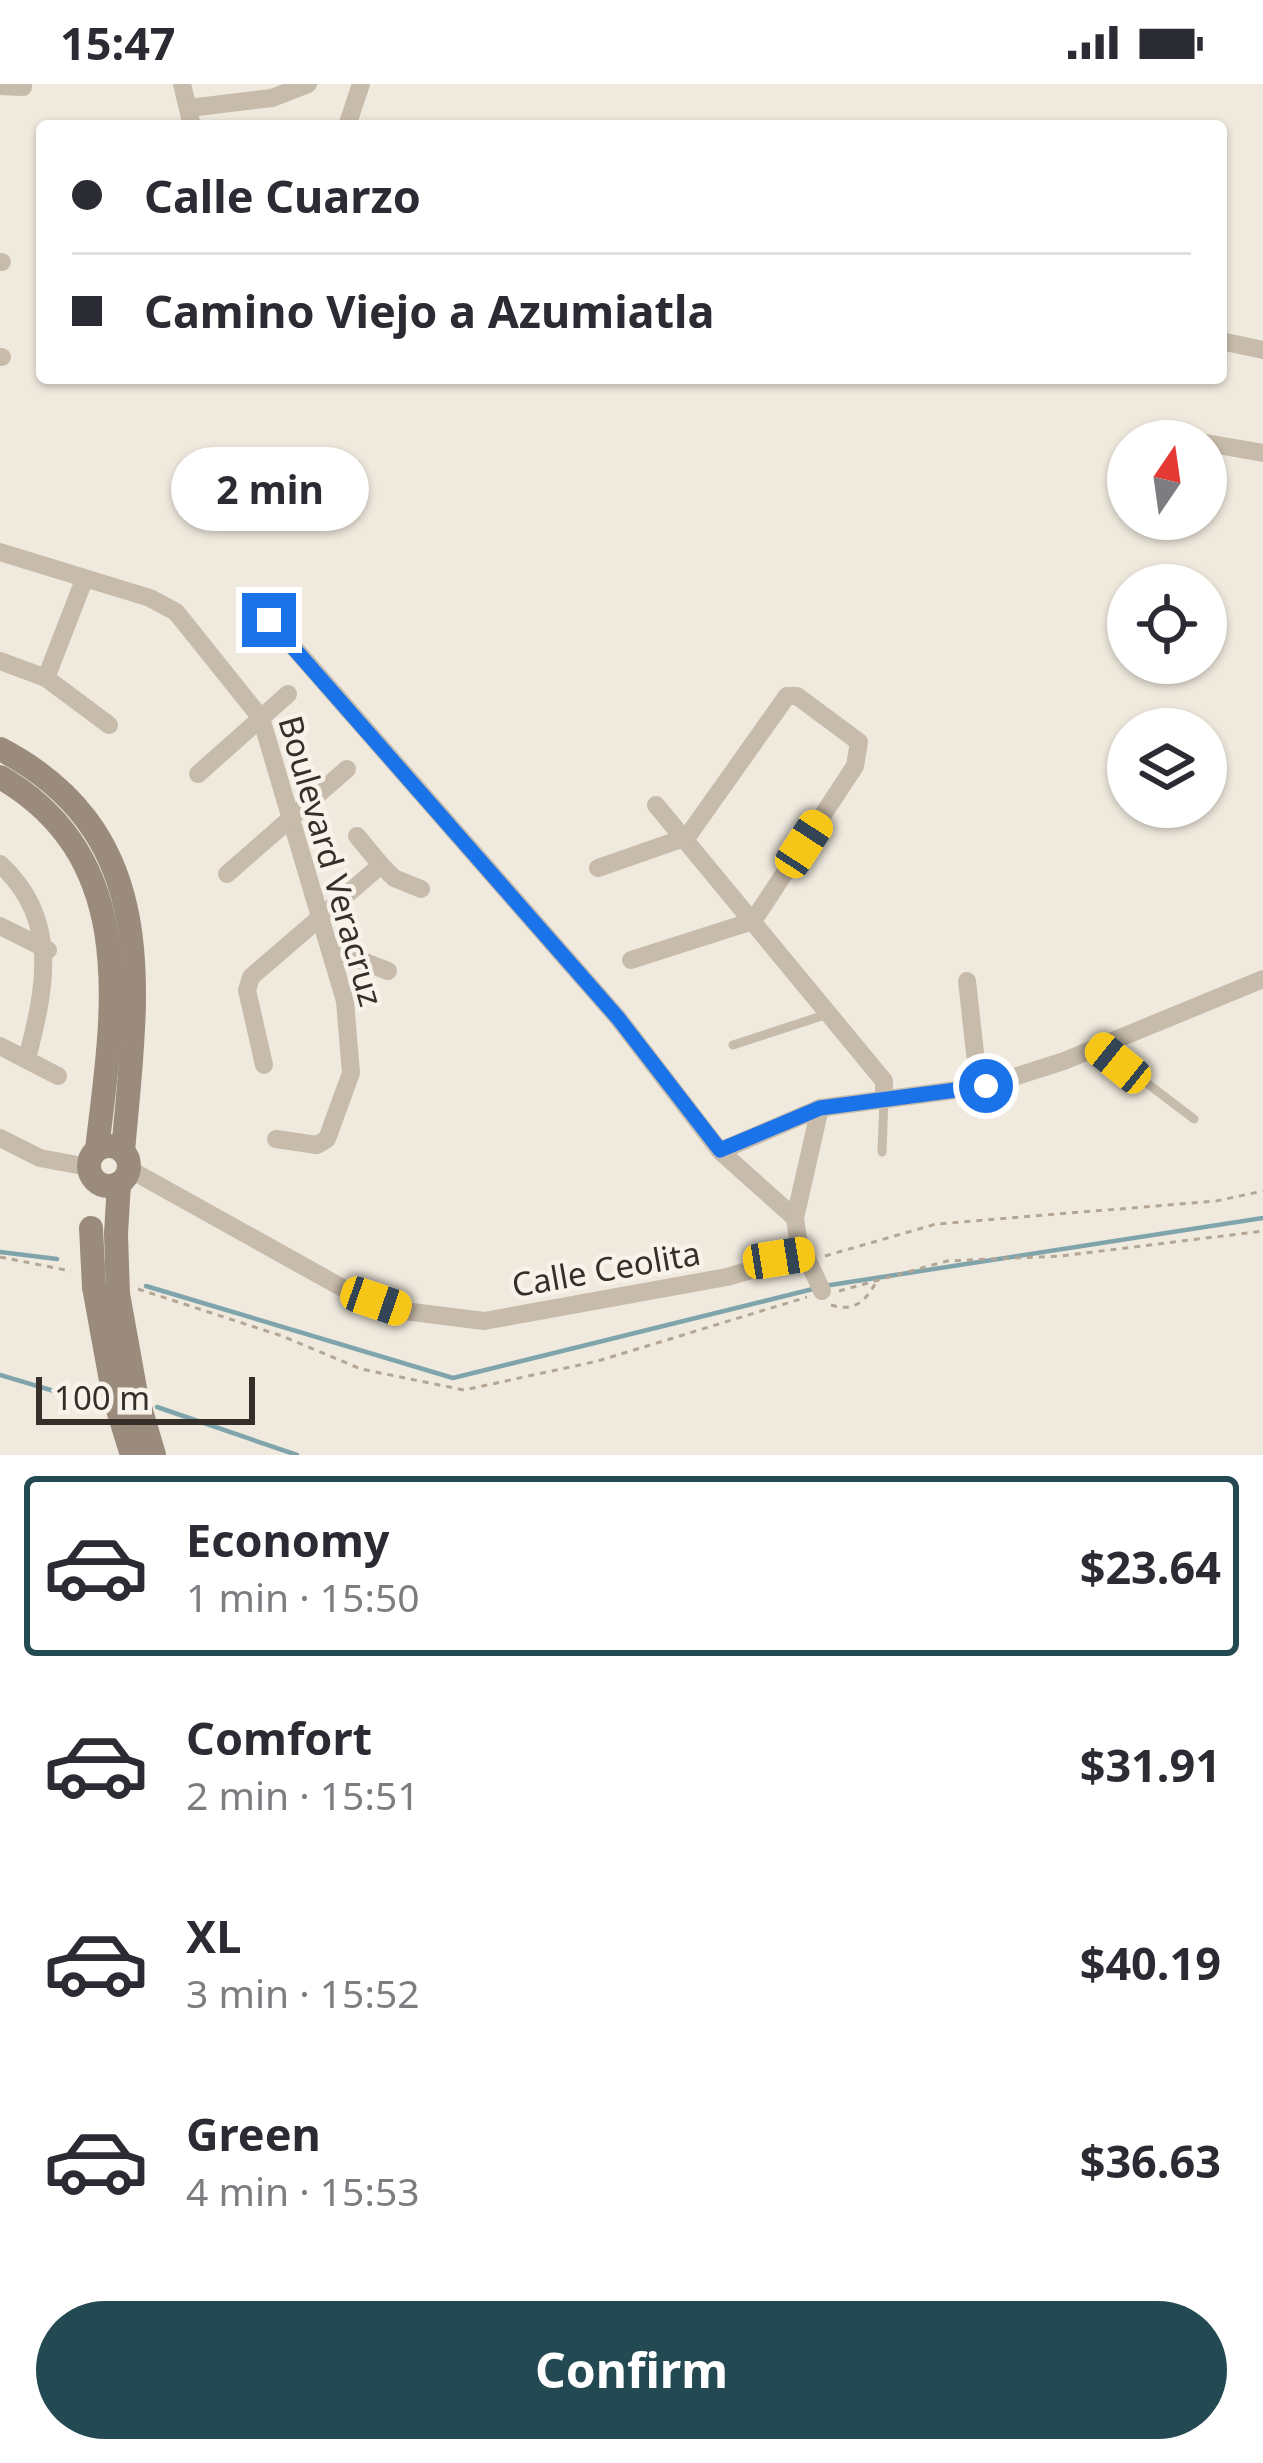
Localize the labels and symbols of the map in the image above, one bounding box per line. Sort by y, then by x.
north arrow [1107,420,1227,540]
callout: 2 min [170,446,368,530]
route end [242,593,296,647]
street label: Boulevard Veracruz [269,710,394,1011]
car [769,804,839,884]
car [1079,1026,1157,1100]
route start [959,1059,1013,1113]
street label: Calle Ceolita [508,1230,704,1307]
car [741,1235,817,1281]
car [336,1272,416,1330]
scale bar [36,1371,255,1424]

